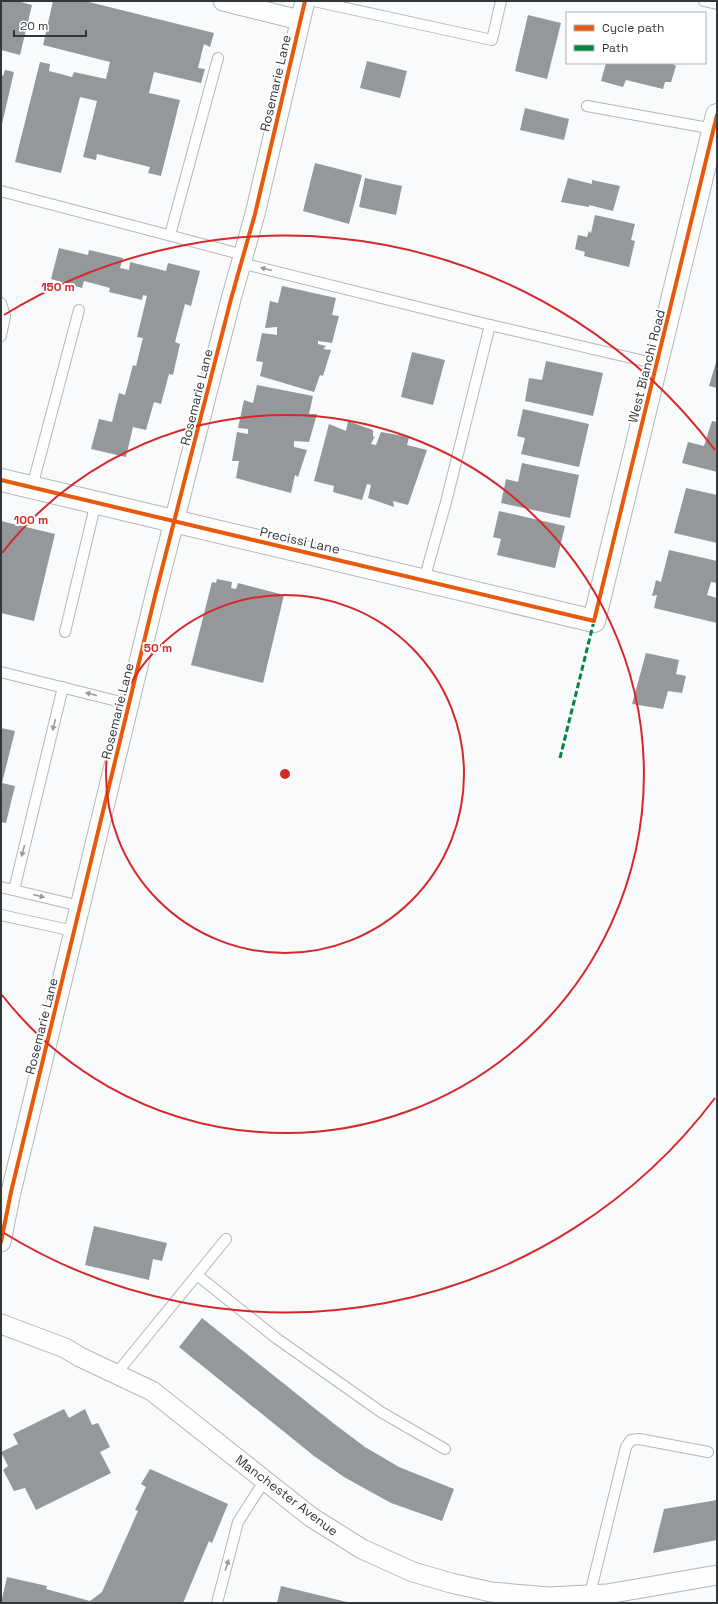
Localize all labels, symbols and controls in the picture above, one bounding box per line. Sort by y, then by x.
scale bar [14,12,86,38]
legend [566,12,706,64]
text: 20 m [20,18,48,34]
text: Cycle path [602,20,664,36]
street label: Rosemarie Lane [256,33,295,133]
text: Path [602,40,628,56]
one-way arrow [260,266,272,272]
text: 150 m [41,279,75,295]
street label: West Bianchi Road [624,308,669,425]
street label: Rosemarie Lane [176,347,217,447]
text: 100 m [14,512,48,528]
street label: Precissi Lane [258,523,342,558]
text: 50 m [144,640,172,656]
street label: Rosemarie Lane [97,661,138,761]
one-way arrow [85,691,97,697]
one-way arrow [50,719,56,731]
centre of rings [278,767,292,781]
one-way arrow [20,846,26,858]
one-way arrow [33,893,45,899]
street label: Rosemarie Lane [21,976,62,1076]
street label: Manchester Avenue [232,1451,341,1540]
one-way arrow [224,1559,230,1571]

